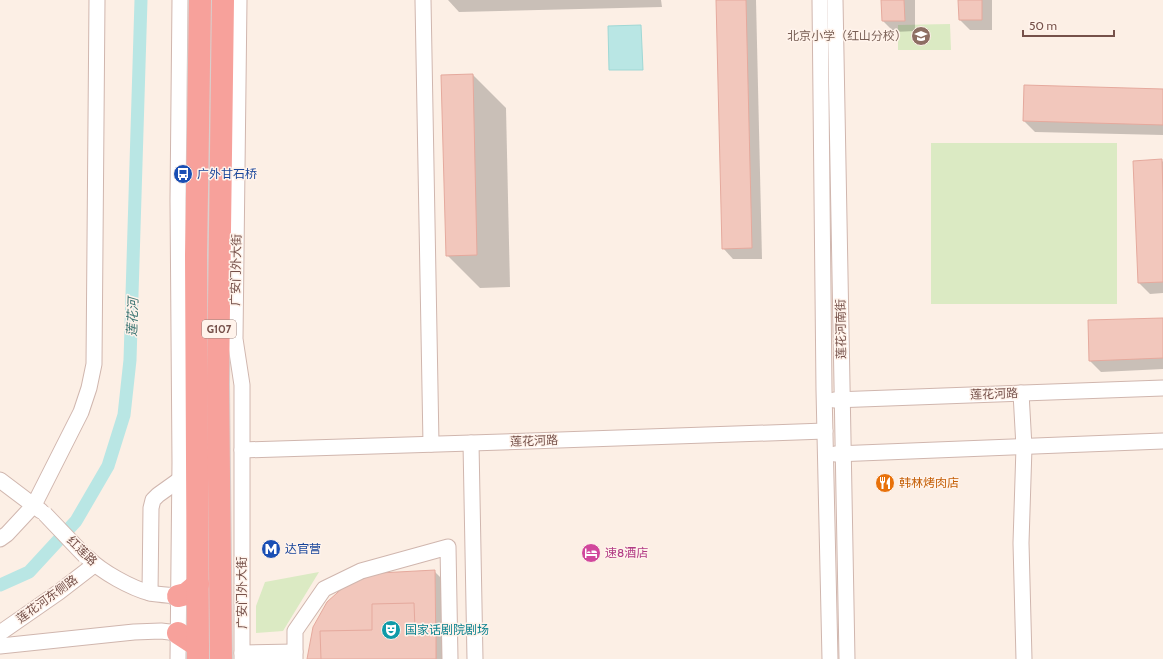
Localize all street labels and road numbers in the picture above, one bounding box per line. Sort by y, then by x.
street label: 广安门外大街 [227,234,244,306]
street label: 莲花河南街 [832,299,849,359]
road number: G107 [202,320,236,338]
street label: 莲花河路 [970,385,1018,402]
street label: 莲花河路 [510,432,558,449]
street label: 红莲路 [64,533,101,569]
street label: 广安门外大街 [234,557,249,629]
street label: 莲花河东侧路 [13,571,80,626]

